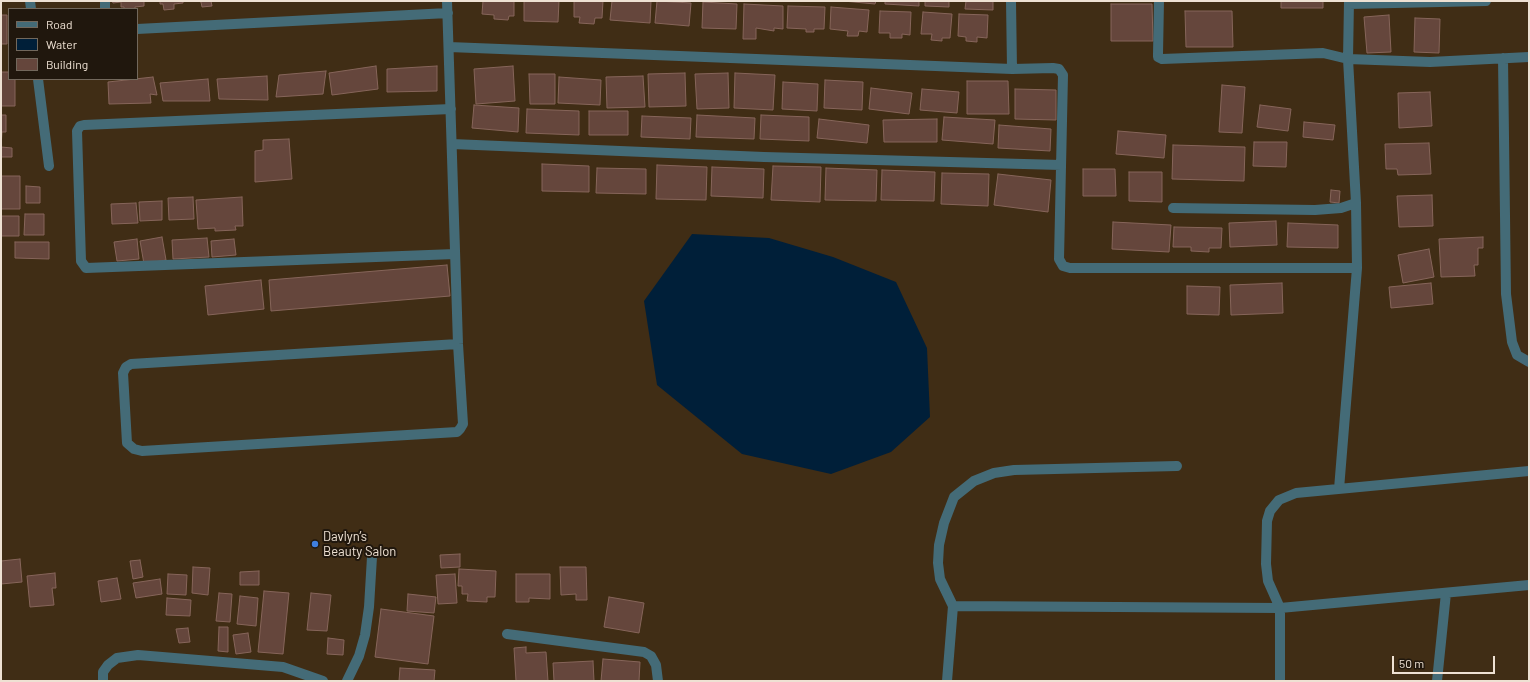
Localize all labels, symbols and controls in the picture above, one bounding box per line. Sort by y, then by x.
legend [8,8,138,80]
text: Road [46,17,73,31]
text: Water [46,37,77,51]
text: Building [46,57,88,71]
place label: Davlyn’s Beauty Salon [323,529,396,560]
marker: Davlyn’s Beauty Salon [310,539,320,549]
scale bar [1394,648,1497,674]
text: 50 m [1399,656,1424,670]

